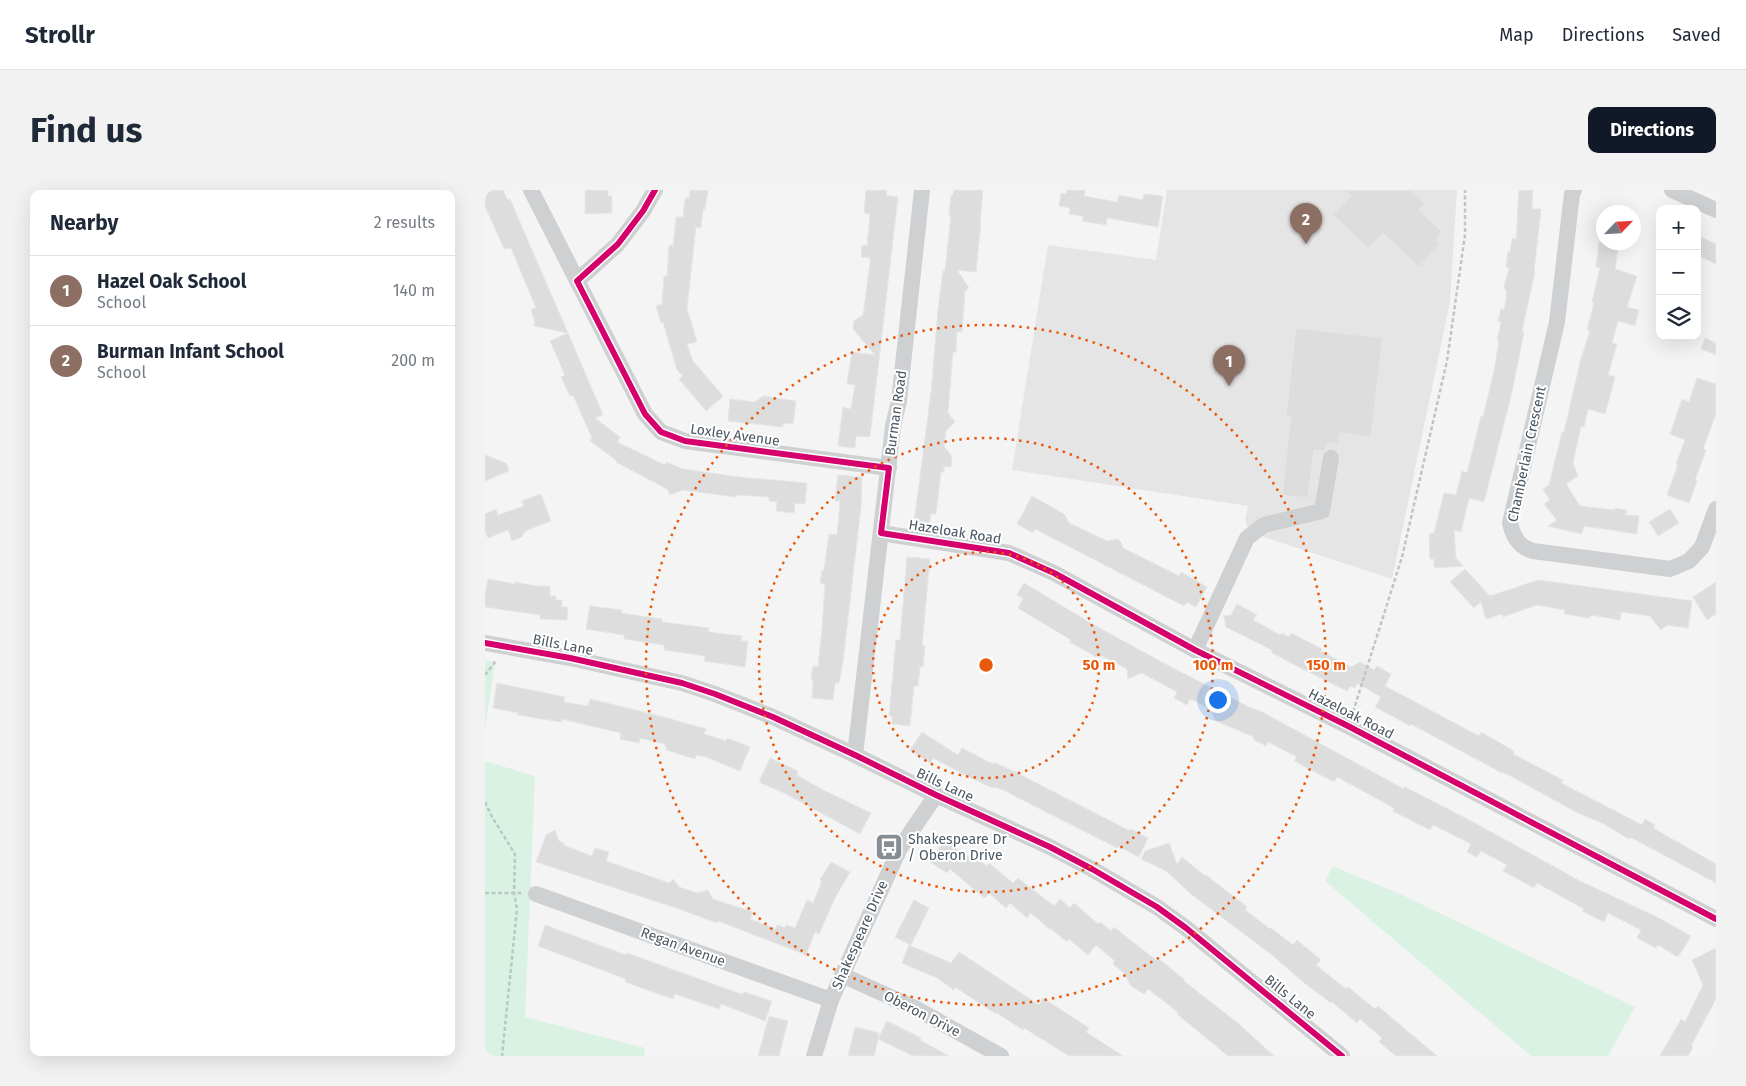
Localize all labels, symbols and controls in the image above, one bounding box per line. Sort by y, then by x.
text: Strollr [25,21,95,49]
text: Map [1499,24,1534,46]
text: Directions [1562,24,1644,46]
text: Saved [1672,24,1721,46]
button: Directions [1588,107,1716,153]
text: Find us [30,109,142,151]
pin: 2 [1290,203,1322,244]
north arrow [1596,205,1641,250]
map controls [1656,205,1701,340]
button: + [1656,205,1701,250]
text: Nearby [50,210,118,236]
text: 2 results [374,213,435,232]
button: − [1656,250,1701,295]
text: Hazel Oak School [97,270,246,293]
text: 1 [62,281,70,300]
text: 140 m [393,281,435,300]
text: School [97,293,146,312]
button: layers [1656,295,1701,340]
text: Burman Infant School [97,340,284,363]
pin: 1 [1213,345,1245,386]
text: 2 [62,351,70,370]
text: 200 m [391,351,435,370]
text: School [97,363,146,382]
street label: Burman Road [882,369,910,457]
street label: Chamberlain Crescent [1504,384,1550,523]
street label: Loxley Avenue [689,420,781,450]
street label: Hazeloak Road [907,516,1003,548]
street label: Bills Lane [531,631,595,659]
centre of rings [977,656,995,674]
text: 50 m [1082,656,1116,674]
text: 100 m [1193,656,1233,674]
text: 150 m [1306,656,1346,674]
street label: Hazeloak Road [1305,685,1397,743]
your location [1205,687,1231,713]
street label: Bills Lane [914,764,976,806]
place label: Shakespeare Dr / Oberon Drive [908,831,1007,864]
bus stop icon: Shakespeare Dr / Oberon Drive [874,832,904,862]
street label: Shakespeare Drive [828,878,892,992]
street label: Regan Avenue [638,924,728,970]
street label: Bills Lane [1261,971,1319,1023]
street label: Oberon Drive [881,987,963,1041]

